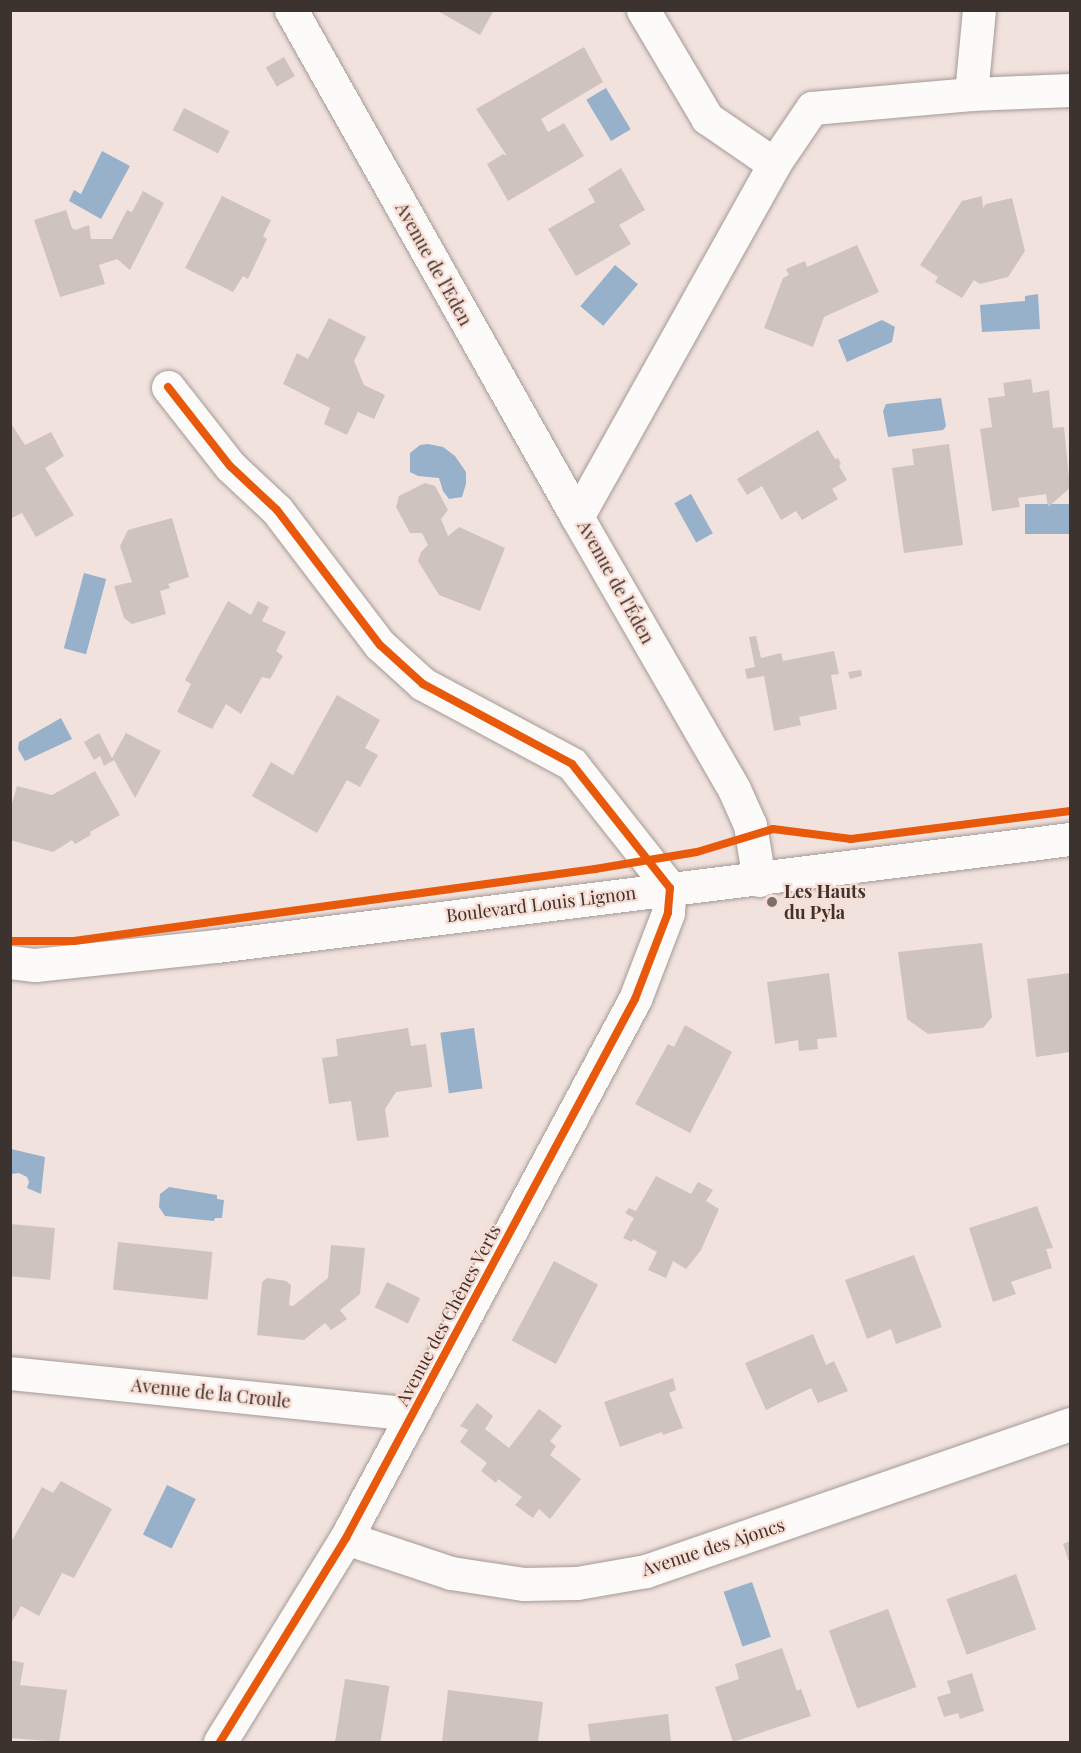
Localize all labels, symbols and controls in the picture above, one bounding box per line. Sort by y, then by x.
street label: Avenue de l'Eden [391,199,477,329]
street label: Avenue de l'Éden [573,517,659,647]
place label: Les Hauts du Pyla [784,881,866,924]
street label: Boulevard Louis Lignon [445,882,637,926]
marker: Les Hauts du Pyla [765,895,779,909]
street label: Avenue des Chênes Verts [391,1221,505,1409]
street label: Avenue de la Croule [130,1374,292,1412]
street label: Avenue des Ajoncs [639,1514,787,1580]

